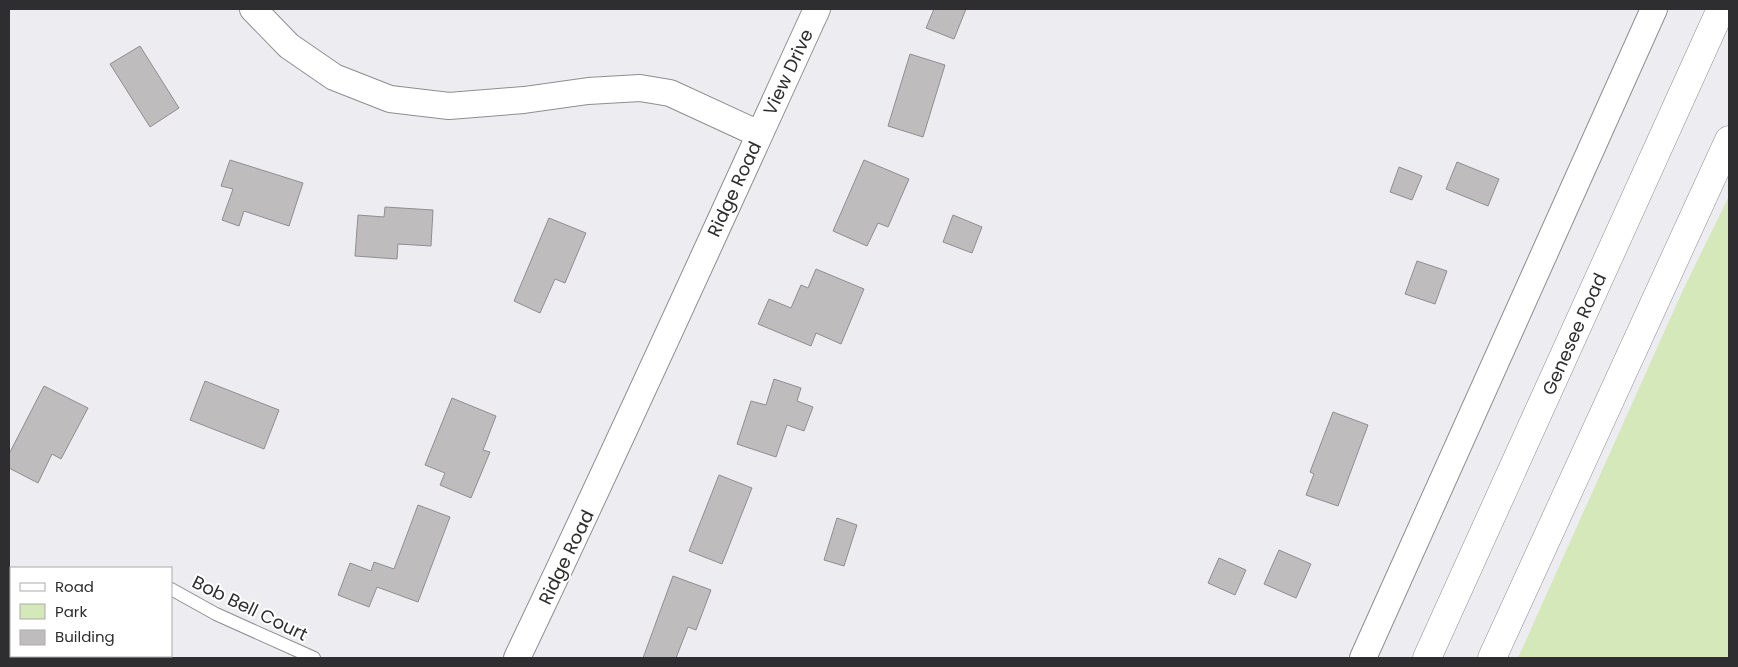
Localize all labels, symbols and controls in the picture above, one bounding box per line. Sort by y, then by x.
street label: View Drive [757,25,819,119]
street label: Ridge Road [701,137,767,241]
street label: Genesee Road [1536,269,1612,399]
street label: Ridge Road [532,505,600,609]
legend [10,567,172,657]
street label: Bob Bell Court [188,569,312,647]
text: Road [55,576,94,597]
text: Park [55,601,87,622]
text: Building [55,626,115,647]

